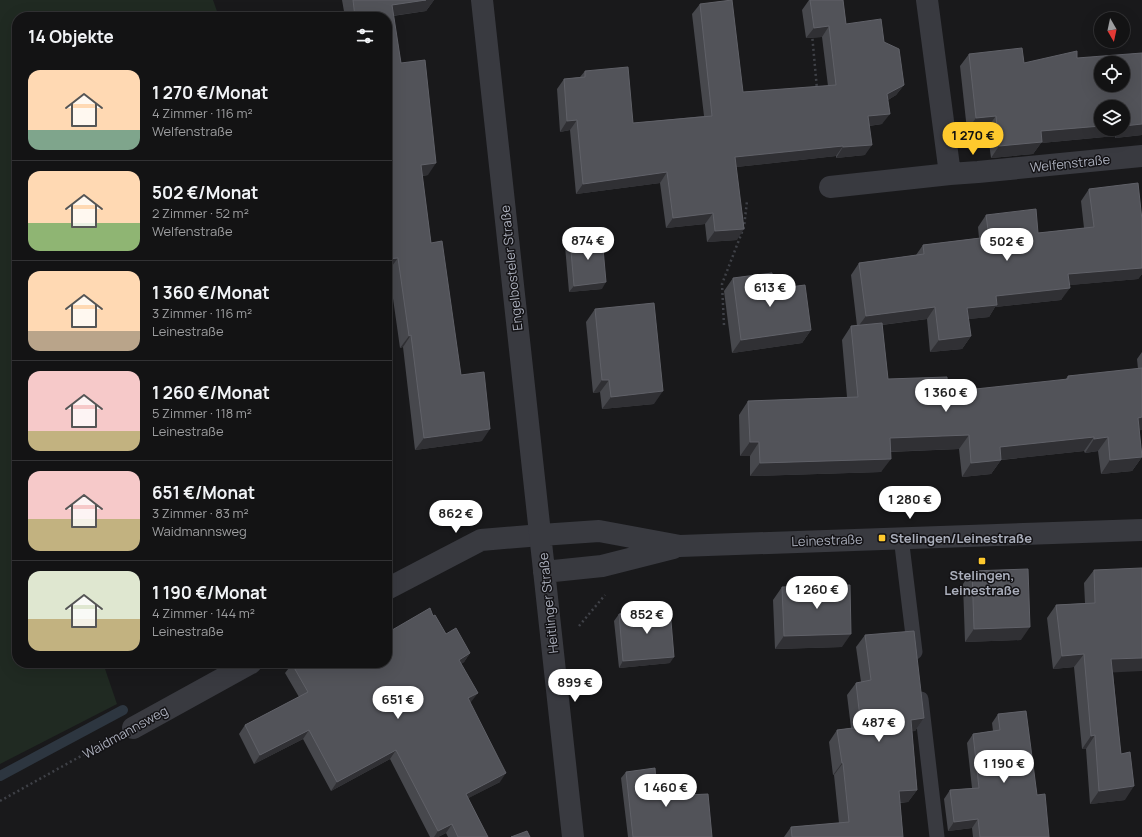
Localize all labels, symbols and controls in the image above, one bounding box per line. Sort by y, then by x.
north arrow [1094,12,1130,48]
map controls [1094,12,1130,136]
text: 14 Objekte [28,25,114,48]
icon: filters [354,25,376,47]
button: locate [1094,56,1130,92]
text: 1 270 €/Monat [152,81,268,104]
icon: home [60,86,108,134]
button: layers [1094,100,1130,136]
text: 4 Zimmer · 116 m² [152,104,253,122]
text: Welfenstraße [152,122,233,140]
pin: 1 270 € [936,122,1010,156]
text: 1 270 € [952,126,995,144]
street label: Welfenstraße [1029,150,1111,176]
text: 502 €/Monat [152,181,258,204]
icon: home [60,187,108,235]
text: 2 Zimmer · 52 m² [152,204,249,222]
street label: Engelbosteler Straße [495,204,527,332]
text: Welfenstraße [152,222,233,240]
pin: 874 € [560,227,616,261]
pin: 502 € [979,228,1035,262]
text: 874 € [571,231,605,249]
text: 502 € [989,232,1025,250]
pin: 613 € [742,274,798,308]
text: 613 € [754,278,786,296]
text: 1 360 €/Monat [152,281,270,304]
icon: home [60,287,108,335]
text: 3 Zimmer · 116 m² [152,304,252,322]
text: Leinestraße [152,322,224,340]
pin: 1 360 € [909,379,983,413]
text: 1 260 €/Monat [152,381,270,404]
text: 1 360 € [924,383,968,401]
icon: home [60,387,108,435]
text: 5 Zimmer · 118 m² [152,404,252,422]
text: Leinestraße [152,422,224,440]
text: 651 €/Monat [152,481,255,504]
pin: 1 280 € [873,486,947,520]
icon: home [60,487,108,535]
text: 1 280 € [888,490,932,508]
pin: 862 € [428,500,484,534]
text: 3 Zimmer · 83 m² [152,504,249,522]
text: 862 € [438,504,474,522]
text: Waidmannsweg [152,522,247,540]
place label: Stelingen/Leinestraße [890,529,1032,547]
street label: Leinestraße [791,530,863,550]
marker: Stelingen/Leinestraße [877,533,887,543]
street label: Heitlinger Straße [534,551,562,654]
marker: Stelingen, Leinestraße [977,556,987,566]
place label: Stelingen, Leinestraße [944,566,1020,599]
pin: 1 260 € [780,576,854,610]
text: 1 260 € [795,580,839,598]
text: 1 190 €/Monat [152,581,267,604]
icon: home [60,587,108,635]
pin: 852 € [619,601,675,635]
text: 4 Zimmer · 144 m² [152,604,255,622]
text: 852 € [630,605,664,623]
text: Leinestraße [152,622,224,640]
pin: 899 € [547,669,603,703]
text: 899 € [557,673,593,691]
pin: 651 € [370,686,426,720]
text: 651 € [382,690,414,708]
street label: Waidmannsweg [79,701,171,763]
pin: 487 € [851,709,907,743]
text: 487 € [862,713,896,731]
pin: 1 190 € [967,750,1041,784]
text: 1 190 € [983,754,1025,772]
pin: 1 460 € [629,774,703,808]
text: 1 460 € [644,778,688,796]

